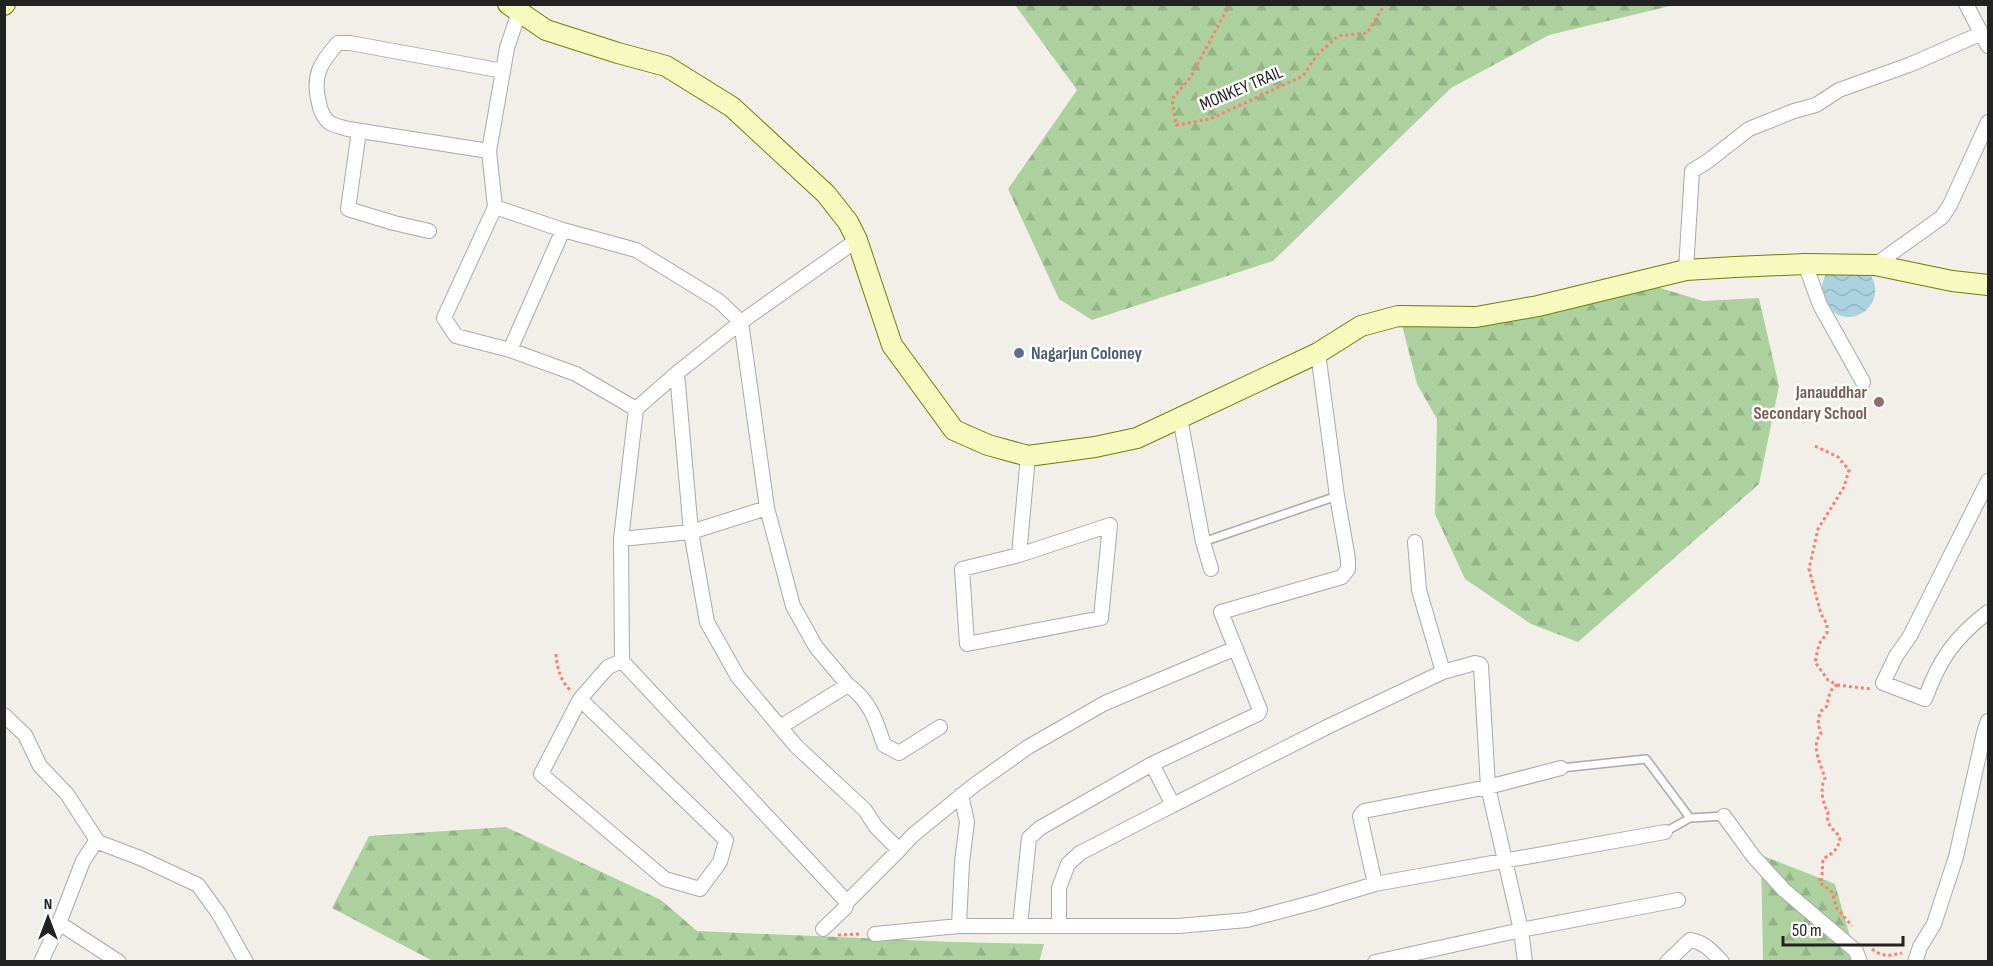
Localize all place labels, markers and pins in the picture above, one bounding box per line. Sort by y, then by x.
place label: Nagarjun Coloney [1031,343,1143,364]
marker: Nagarjun Coloney [1012,346,1026,360]
place label: Janauddhar Secondary School [1753,382,1867,424]
marker: Janauddhar Secondary School [1872,395,1886,409]

